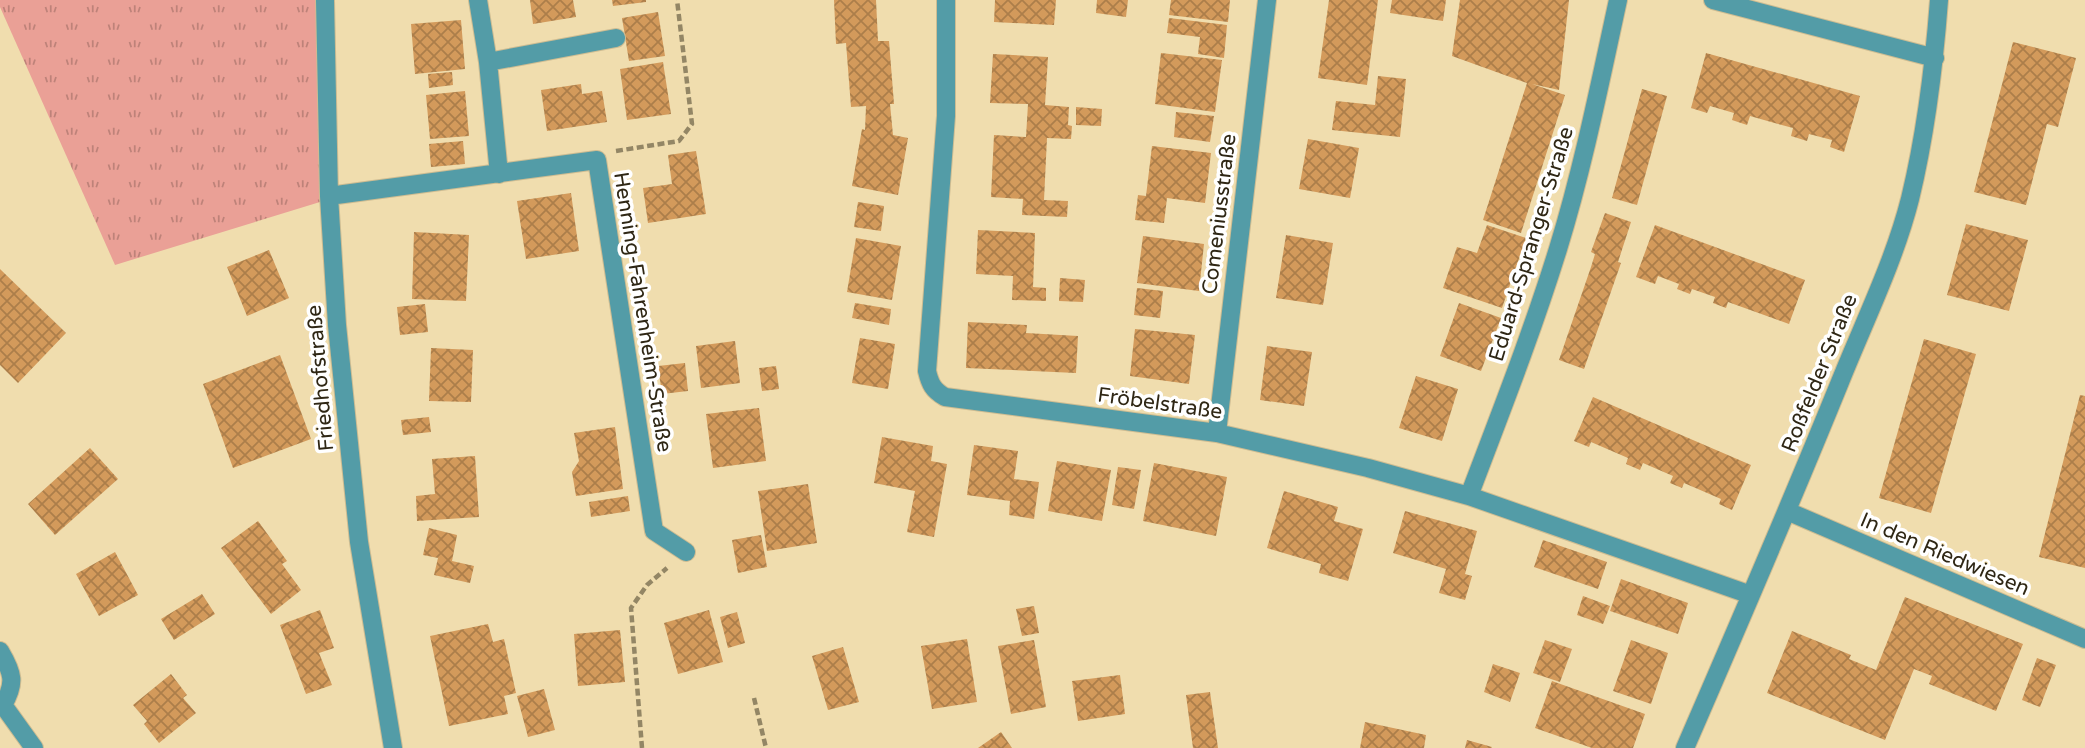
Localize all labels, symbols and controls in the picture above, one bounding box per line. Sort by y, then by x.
street label: Eduard-Spranger-Straße [1484,124,1579,364]
street label: Comeniusstraße [1197,132,1242,296]
street label: Henning-Fahrenheim-Straße [608,170,677,454]
street label: Roßfelder Straße [1776,290,1863,456]
street label: Friedhofstraße [302,304,339,452]
street label: Fröbelstraße [1096,382,1224,425]
street label: In den Riedwiesen [1857,508,2033,601]

